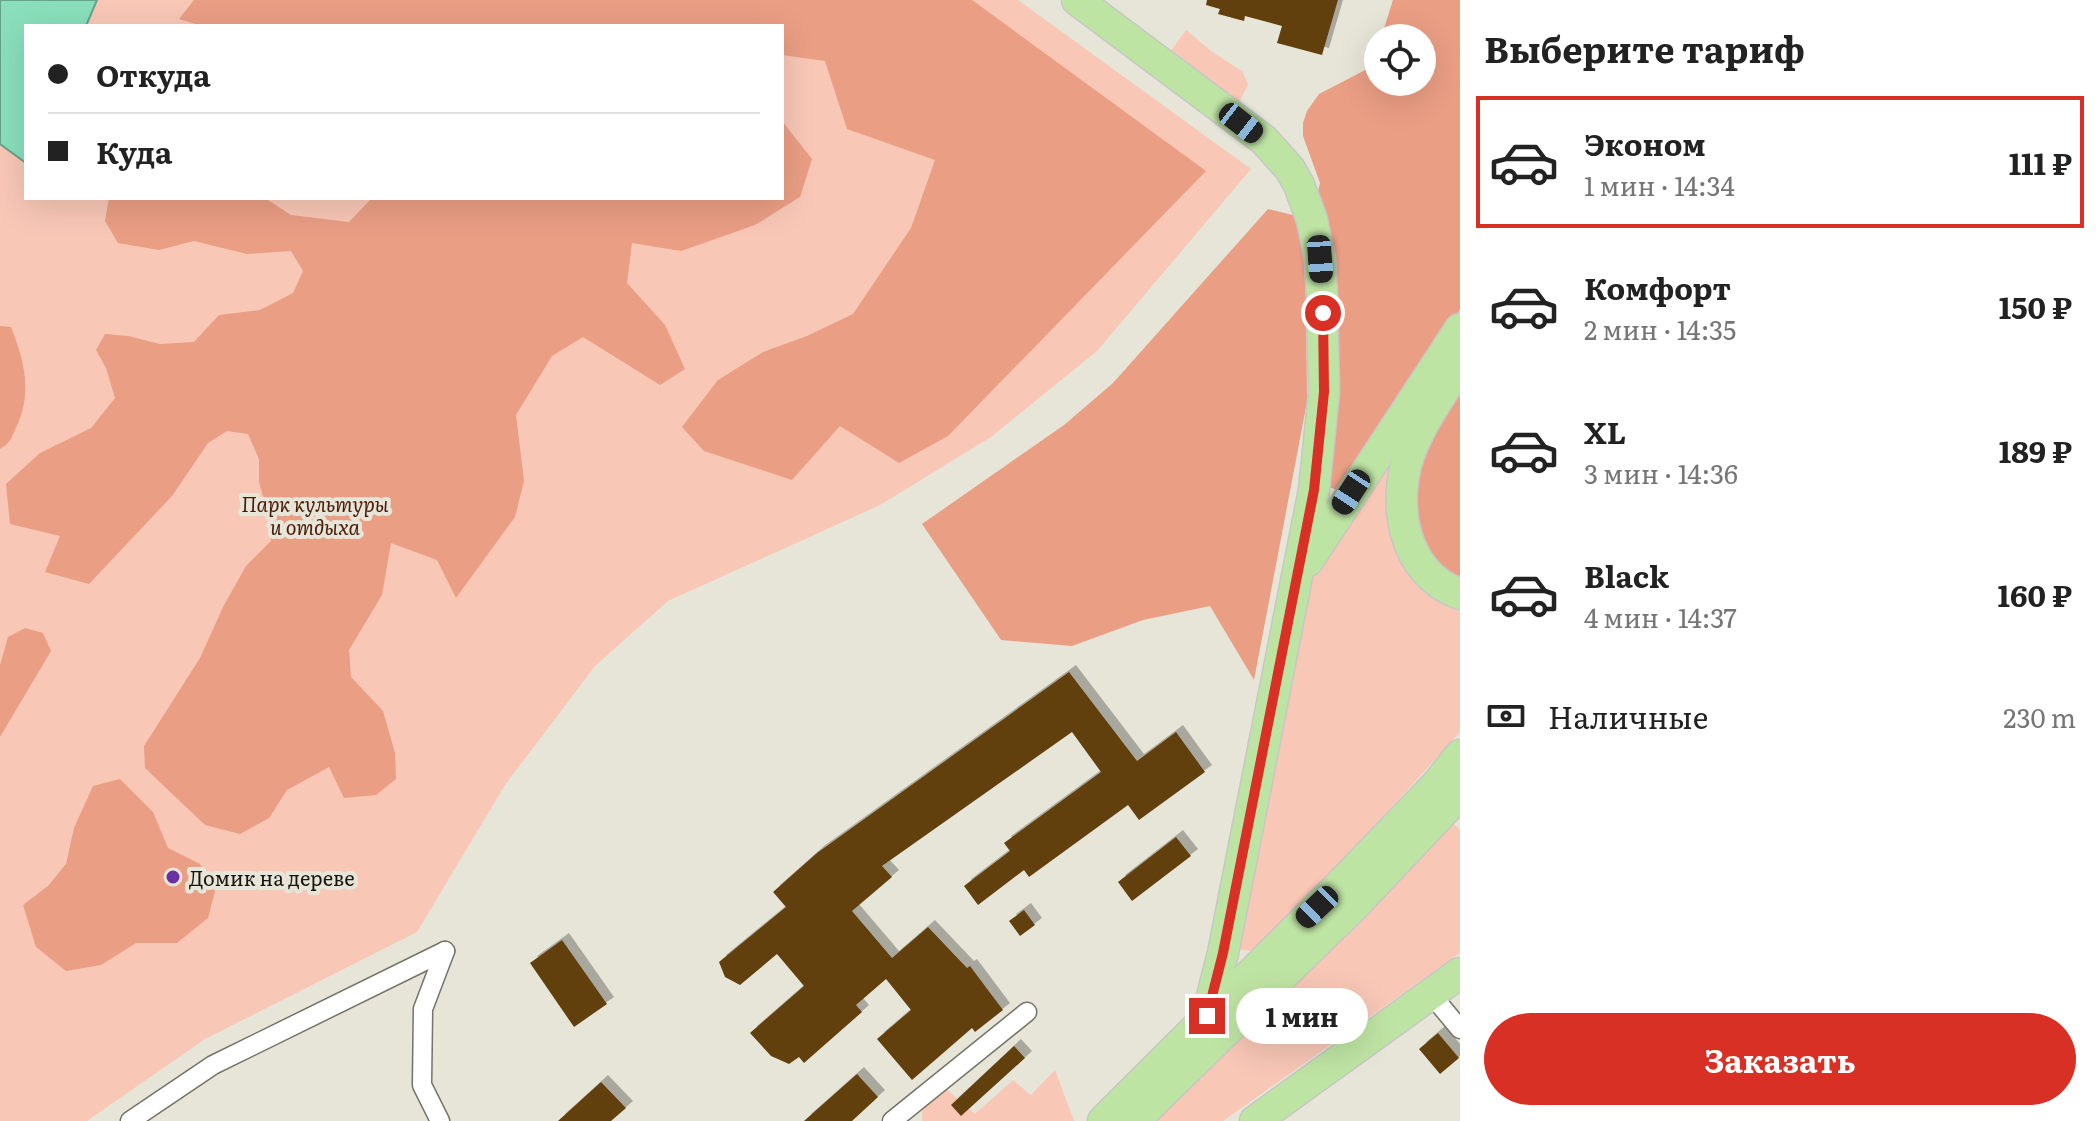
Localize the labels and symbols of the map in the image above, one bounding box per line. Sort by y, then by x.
car [1215,99,1267,147]
car [1306,234,1334,284]
route start [1305,295,1341,331]
car [1328,465,1374,519]
park label: Парк культуры и отдыха [241,488,389,541]
place label: Домик на дереве [189,862,355,892]
marker: Домик на дереве [164,868,182,886]
car [1291,882,1343,932]
callout: 1 мин [1235,988,1367,1044]
route end [1189,998,1225,1034]

